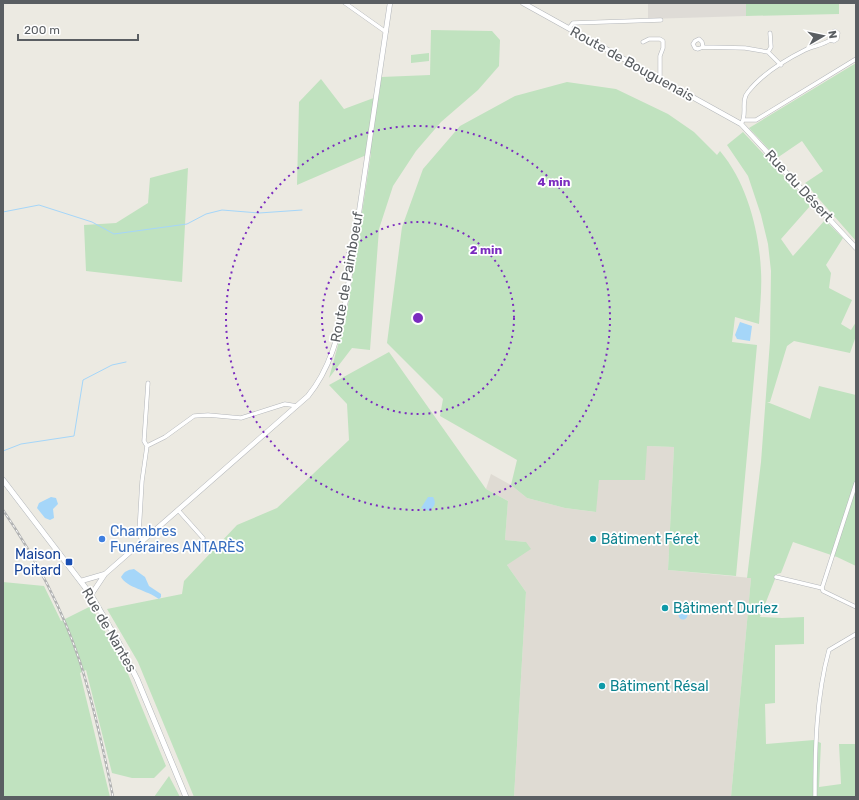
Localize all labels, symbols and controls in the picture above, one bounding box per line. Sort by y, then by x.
scale bar [18,16,138,42]
north arrow [803,16,843,56]
text: 200 m [24,23,60,37]
street label: Route de Bouguenais [567,23,697,105]
text: N [825,30,839,40]
street label: Rue du Désert [761,146,837,226]
text: 4 min [538,175,571,189]
street label: Route de Paimboeuf [327,210,367,344]
text: 2 min [470,243,503,257]
centre of rings [411,311,425,325]
place label: Chambres Funéraires ANTARÈS [110,523,245,556]
place label: Bâtiment Féret [601,531,699,548]
marker: Chambres Funéraires ANTARÈS [97,534,107,544]
marker: Bâtiment Féret [588,534,598,544]
place label: Maison Poitard [14,546,61,579]
marker: Maison Poitard [64,557,74,567]
street label: Rue de Nantes [78,585,140,675]
place label: Bâtiment Duriez [673,600,778,617]
marker: Bâtiment Duriez [660,603,670,613]
place label: Bâtiment Résal [610,678,709,695]
marker: Bâtiment Résal [597,681,607,691]

